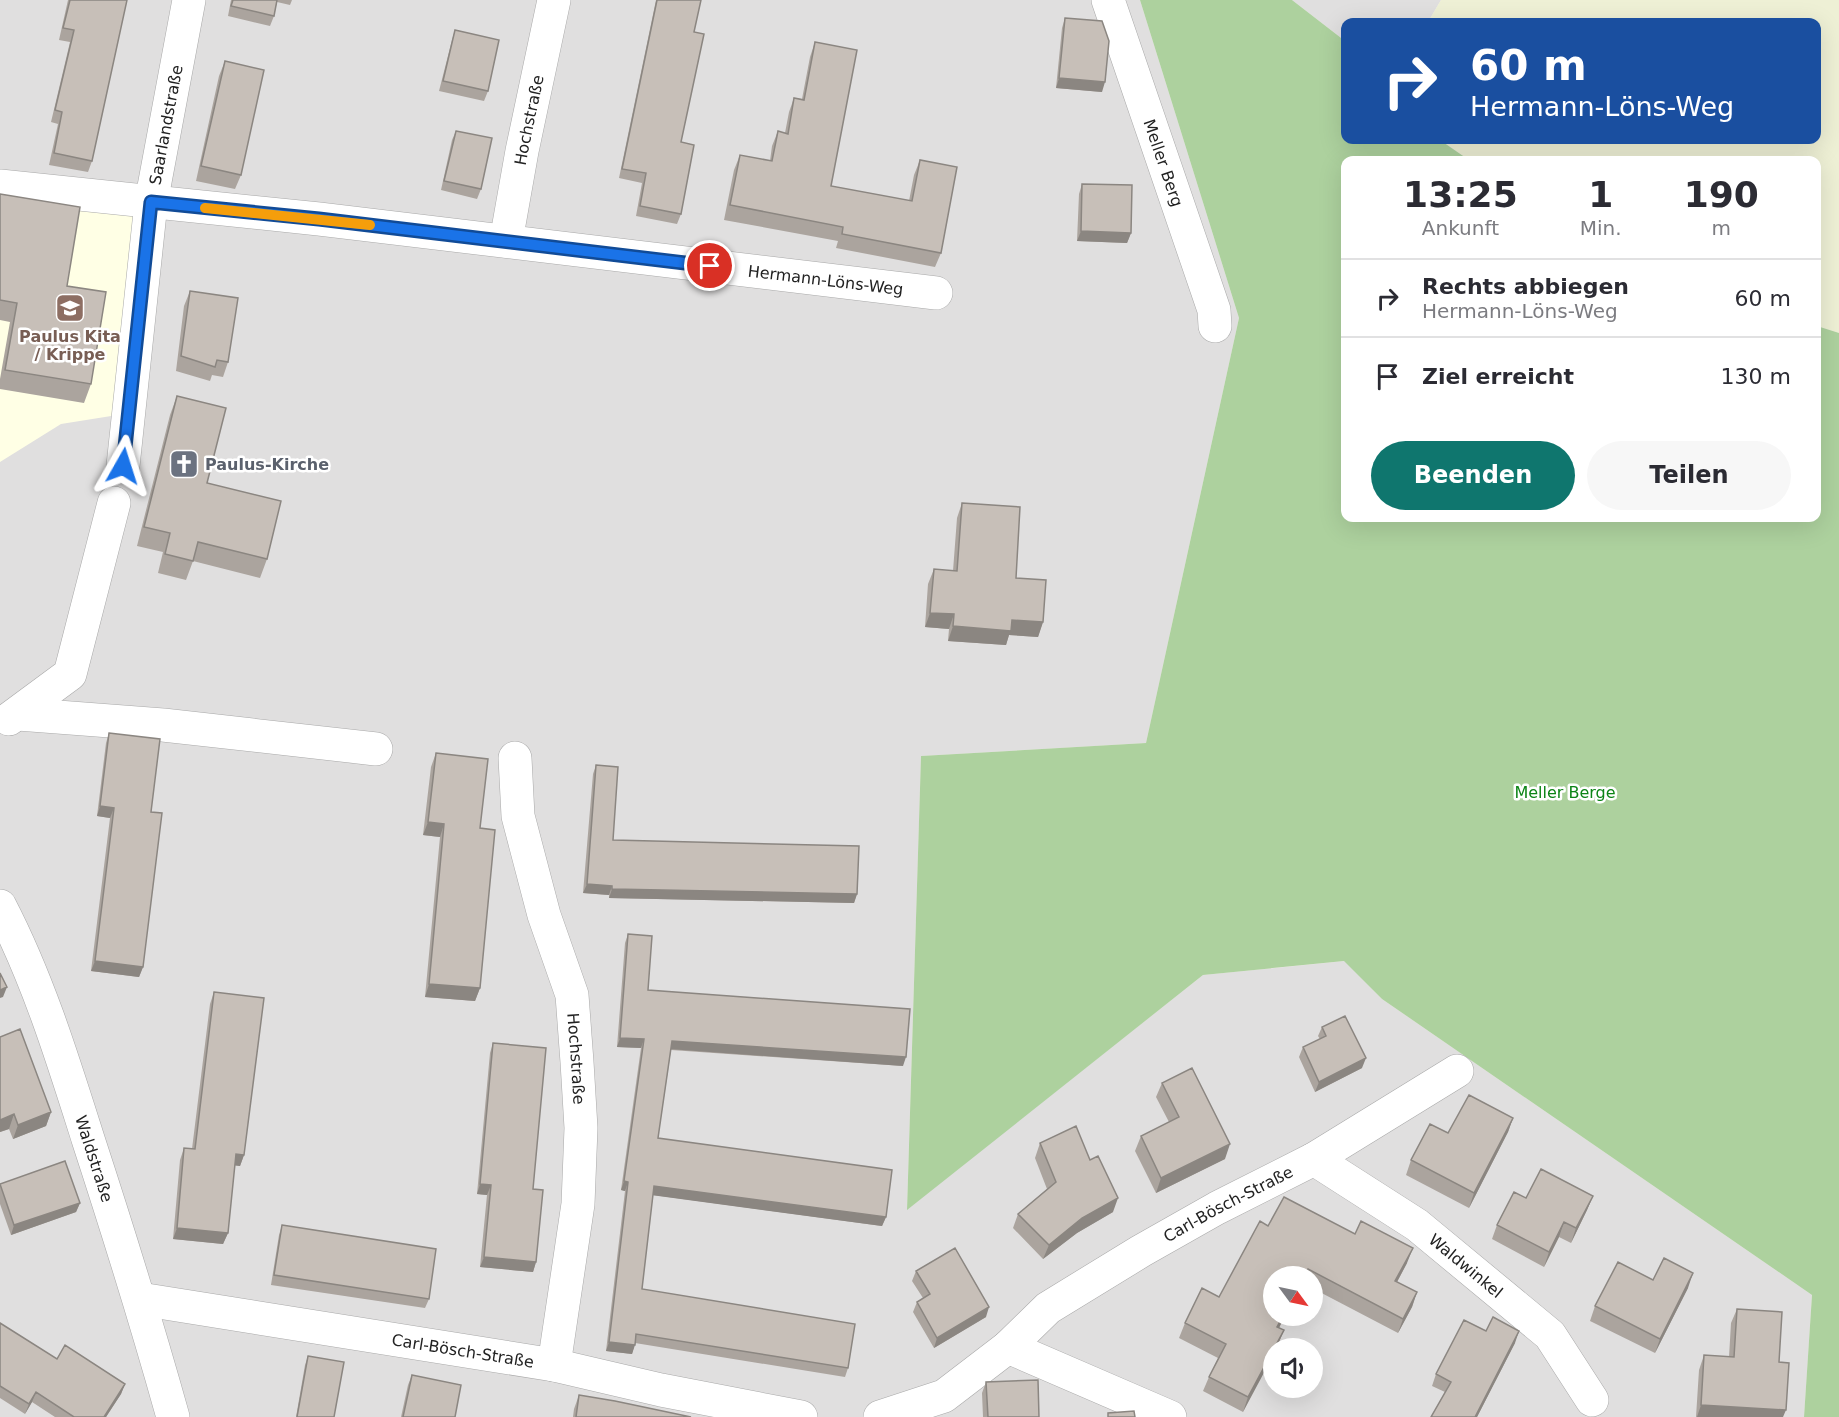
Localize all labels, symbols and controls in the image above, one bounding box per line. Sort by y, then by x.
text: 60 m [1470,41,1587,90]
icon: right [1371,42,1449,120]
street label: Saarlandstraße [145,63,186,186]
street label: Hochstraße [510,73,547,167]
text: Hermann-Löns-Weg [1470,91,1734,122]
street label: Meller Berg [1140,116,1187,209]
text: 13:25 [1403,174,1518,215]
text: 1 [1588,174,1613,215]
text: 190 [1684,174,1759,215]
text: Ankunft [1422,216,1499,240]
text: Min. [1580,216,1622,240]
text: m [1712,216,1731,240]
pin [684,240,735,291]
icon: arrive [693,249,726,282]
street label: Hermann-Löns-Weg [747,261,905,299]
text: Rechts abbiegen [1422,274,1629,299]
icon: right [1371,282,1404,315]
text: 60 m [1735,286,1791,311]
school or university icon: Paulus Kita / Krippe [54,292,86,324]
text: Hermann-Löns-Weg [1422,299,1618,323]
place label: Paulus Kita / Krippe [19,327,121,364]
icon: arrive [1371,360,1404,393]
text: Ziel erreicht [1422,364,1574,389]
text: 130 m [1721,364,1791,389]
position arrow [91,434,155,498]
button: Beenden [1371,441,1575,510]
button: Teilen [1587,441,1791,510]
church icon: Paulus-Kirche [168,448,200,480]
place label: Paulus-Kirche [205,455,329,474]
park label: Meller Berge [1514,783,1616,802]
street label: Hochstraße [564,1012,589,1105]
street label: Waldstraße [72,1113,117,1204]
street label: Carl-Bösch-Straße [1160,1162,1296,1246]
street label: Waldwinkel [1425,1230,1507,1302]
north arrow [1263,1266,1323,1326]
map controls [1263,1266,1323,1398]
street label: Carl-Bösch-Straße [390,1330,535,1371]
button: sound [1263,1338,1323,1398]

